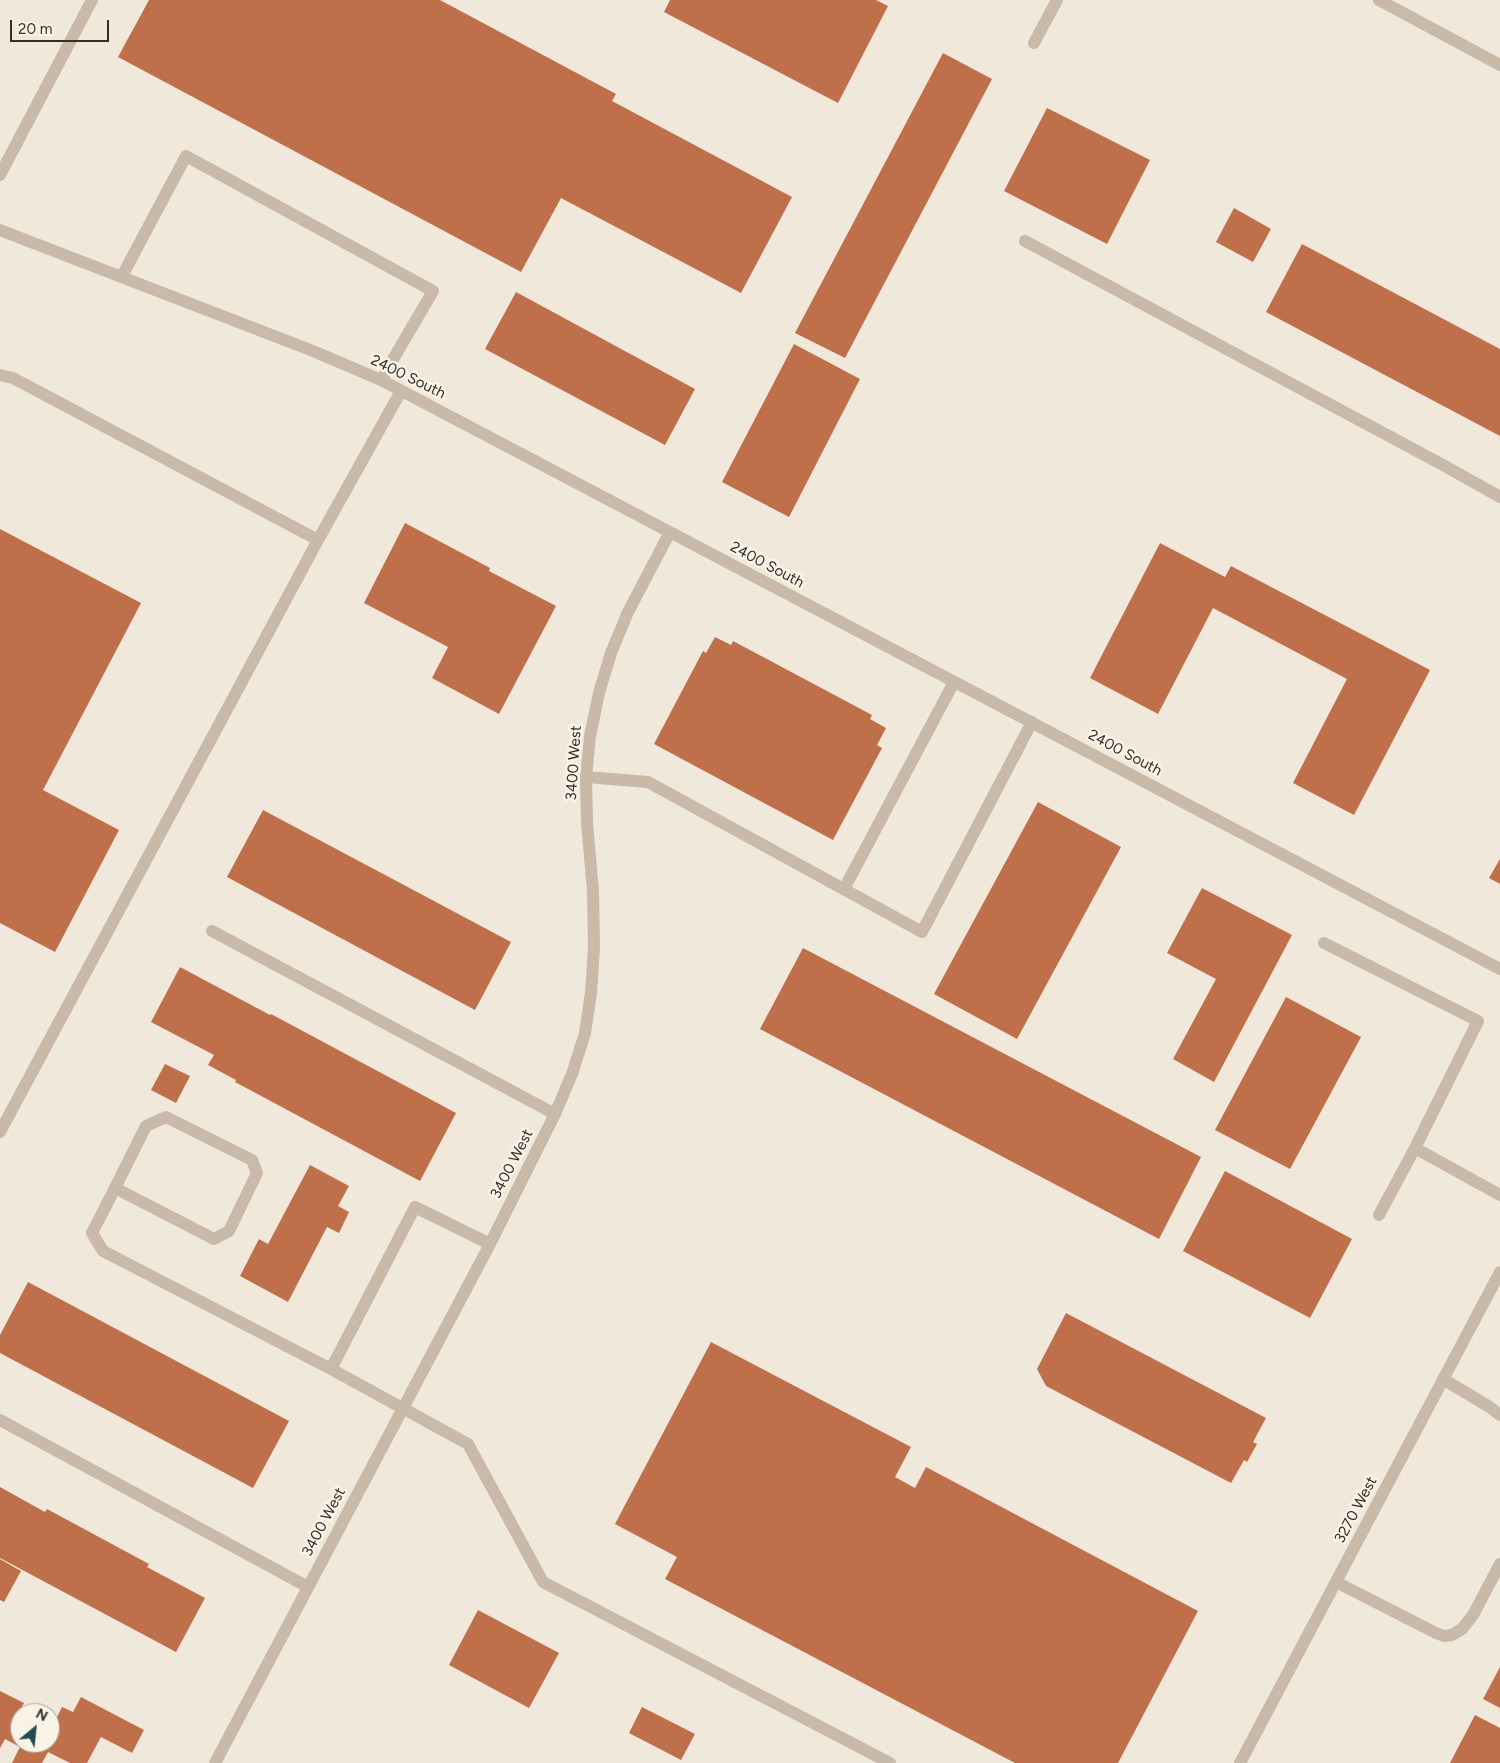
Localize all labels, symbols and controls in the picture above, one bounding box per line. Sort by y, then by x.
scale bar [12,10,111,42]
text: 20 m [18,20,52,38]
street label: 2400 South [368,351,448,403]
street label: 2400 South [727,538,807,592]
street label: 3400 West [562,725,586,801]
street label: 2400 South [1085,726,1165,780]
street label: 3400 West [487,1126,537,1202]
street label: 3270 West [1331,1474,1381,1546]
street label: 3400 West [298,1485,350,1559]
north arrow [10,1703,60,1753]
text: N [33,1705,51,1725]

